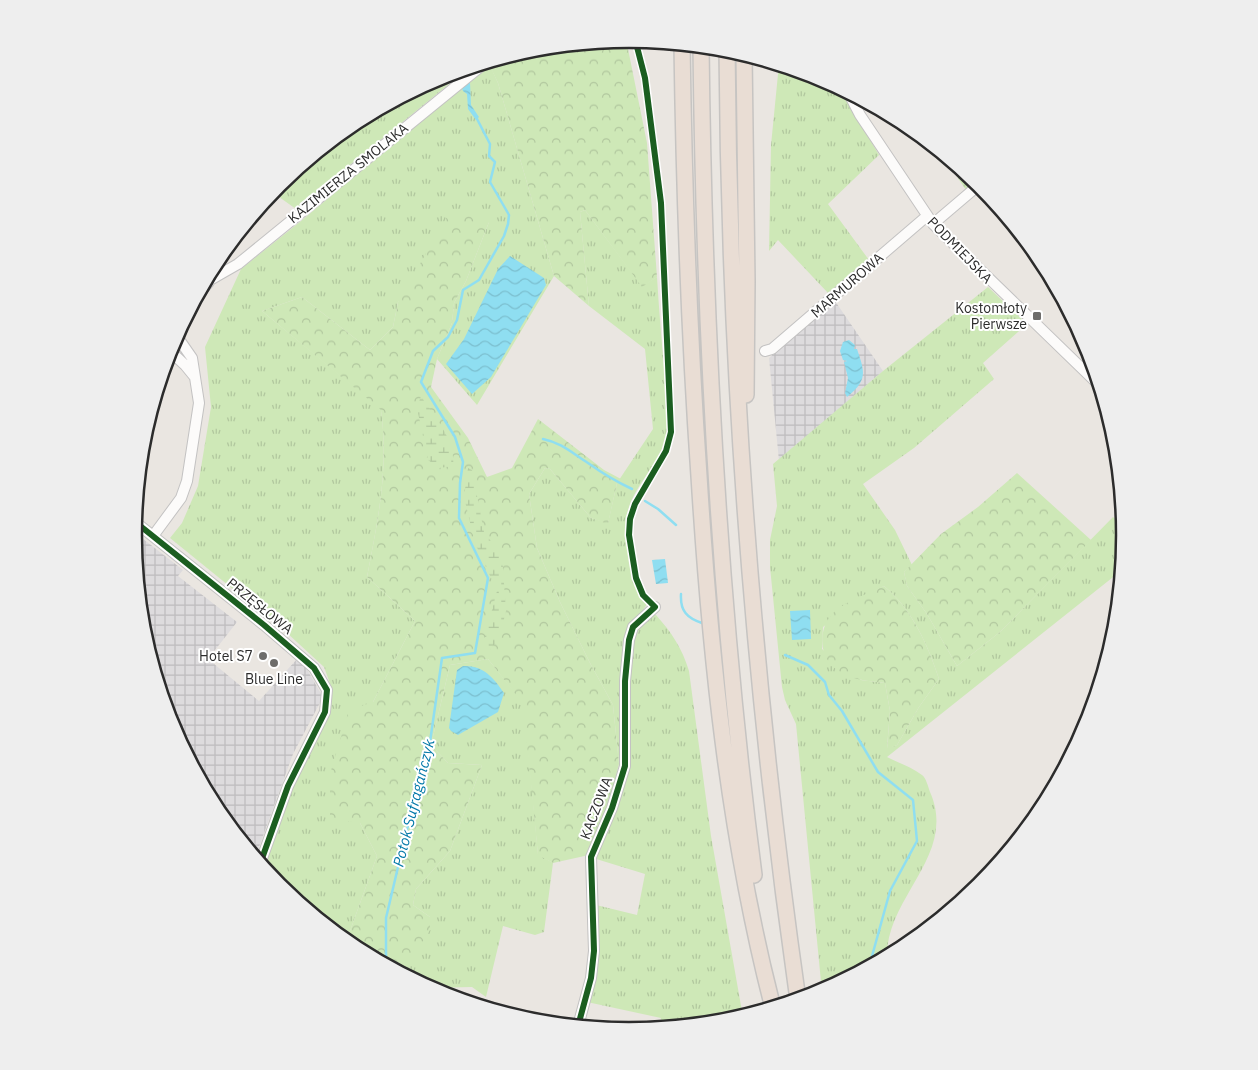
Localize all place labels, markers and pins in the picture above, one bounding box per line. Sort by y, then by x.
place label: Kostomłoty Pierwsze [955,299,1027,333]
marker: Kostomłoty Pierwsze [1031,310,1043,322]
place label: Hotel S7 [199,647,253,665]
marker: Hotel S7 [257,650,269,662]
marker: Blue Line [268,657,280,669]
place label: Blue Line [245,670,303,688]

